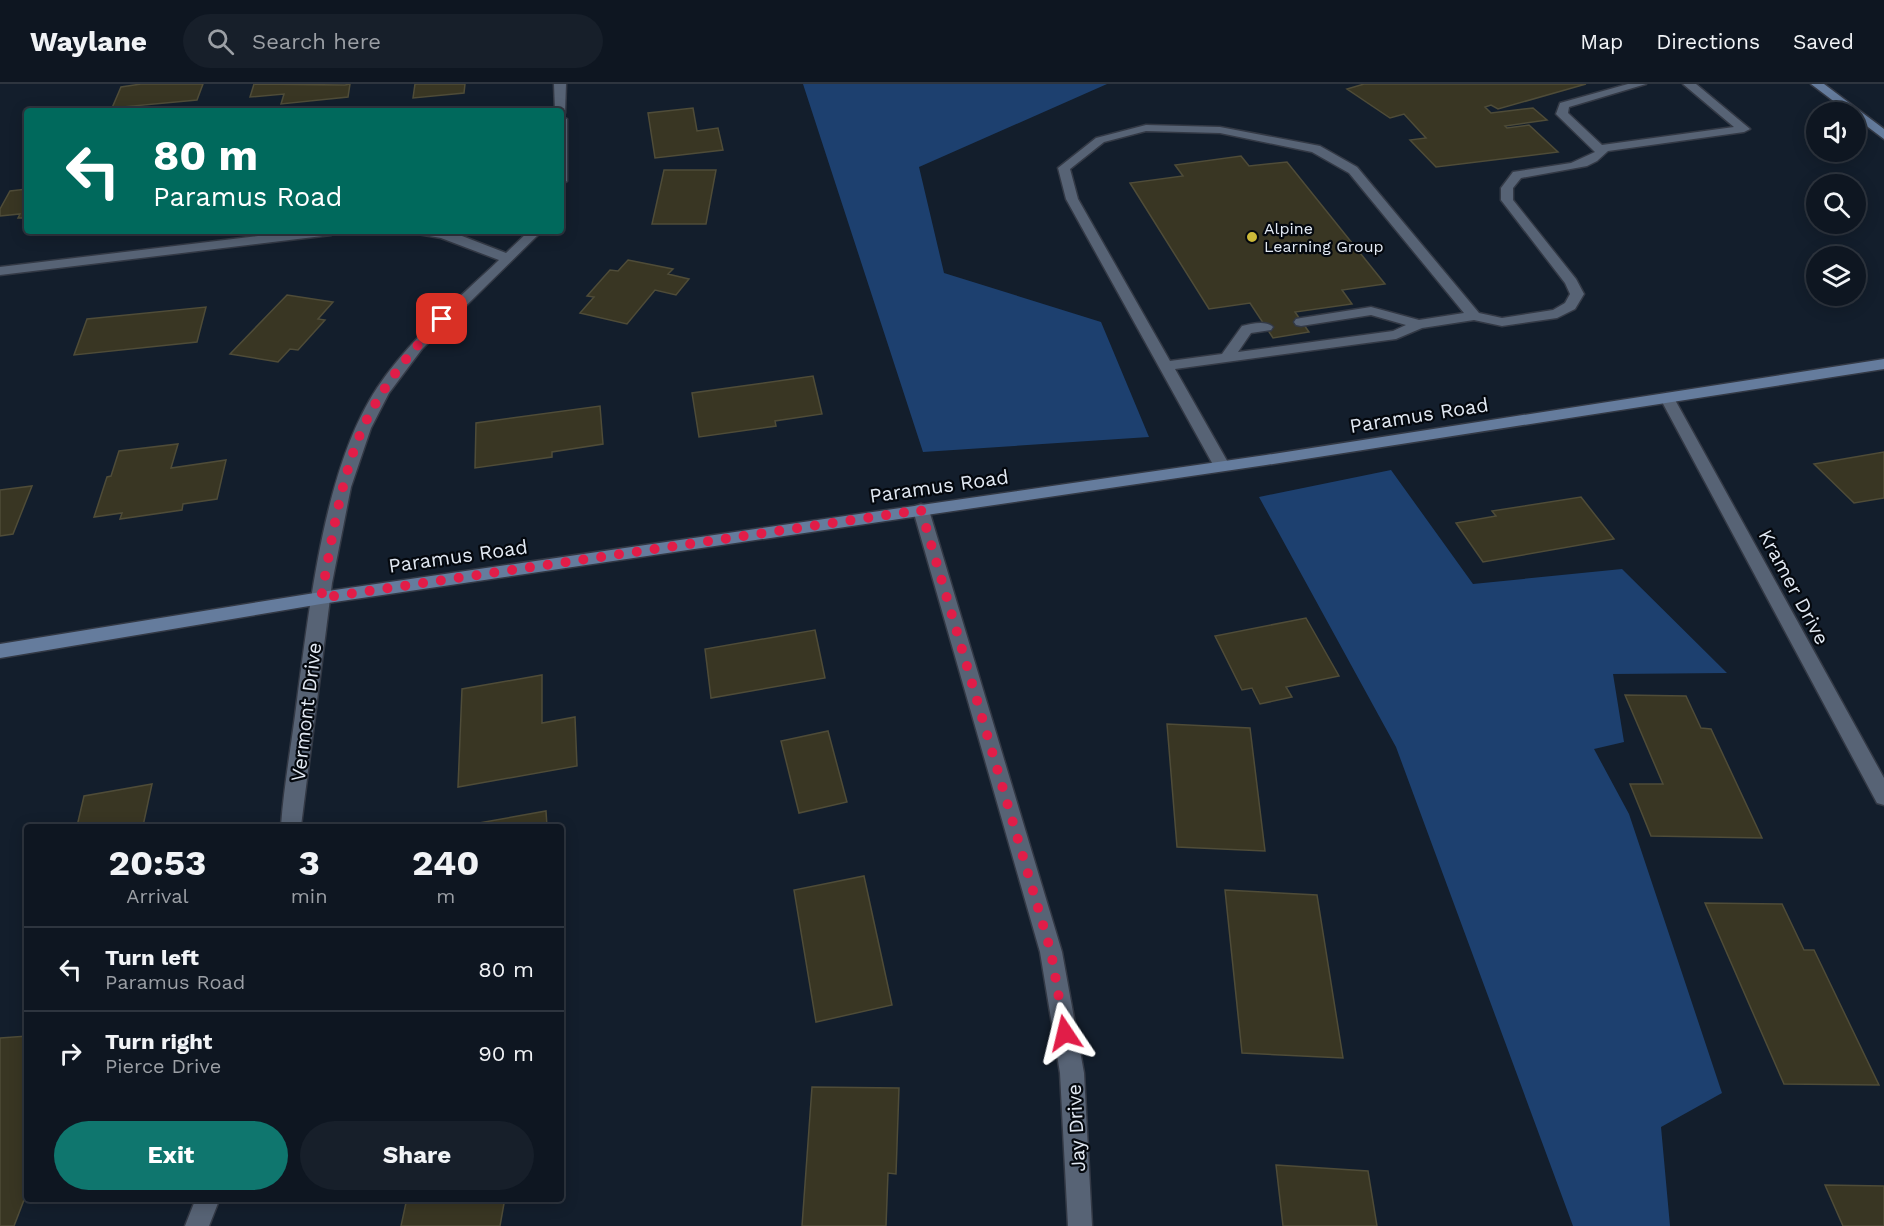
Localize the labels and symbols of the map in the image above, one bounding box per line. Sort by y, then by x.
place label: Alpine Learning Group [1264,219,1384,256]
marker: Alpine Learning Group [1245,230,1259,244]
pin [416,293,467,344]
street label: Paramus Road [1348,392,1490,438]
street label: Paramus Road [868,464,1010,508]
street label: Kramer Drive [1754,525,1834,649]
street label: Paramus Road [387,534,529,578]
street label: Vermont Drive [286,641,326,783]
position arrow [1033,1001,1097,1065]
street label: Jay Drive [1062,1083,1090,1173]

